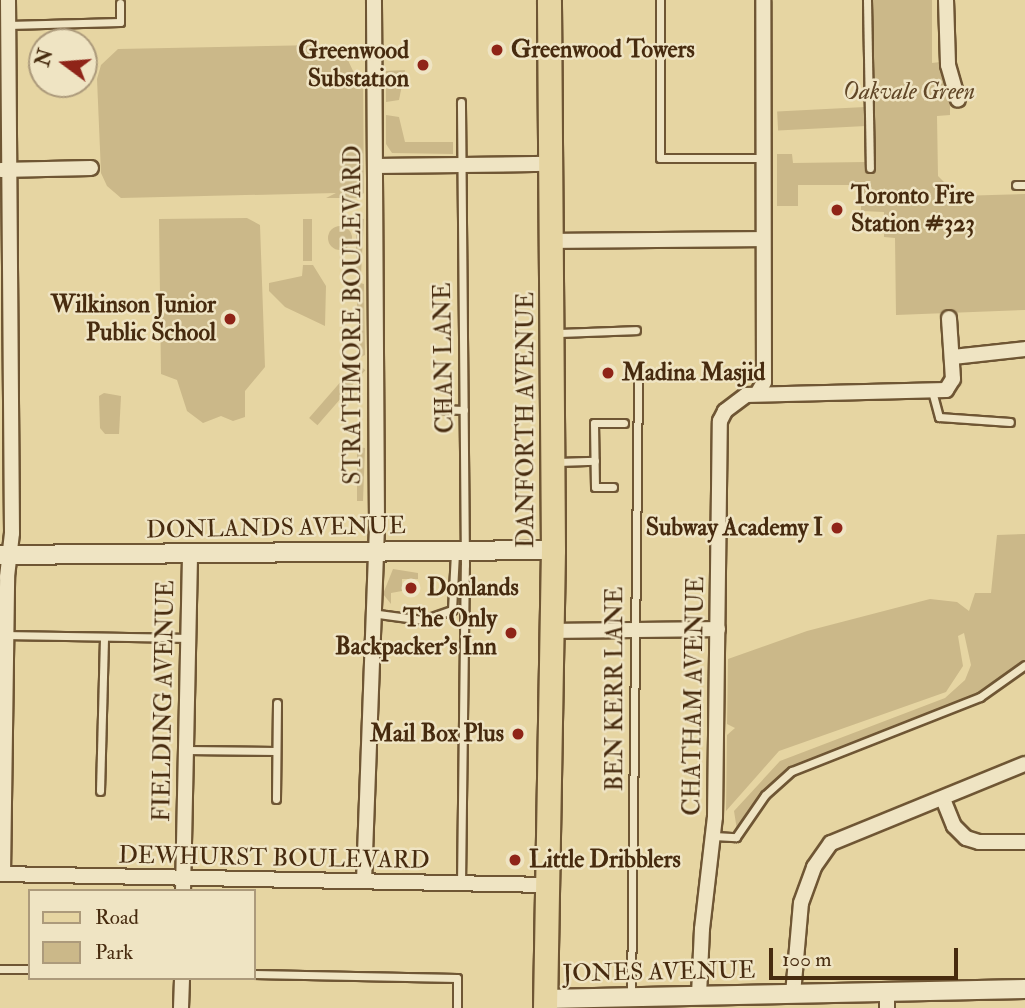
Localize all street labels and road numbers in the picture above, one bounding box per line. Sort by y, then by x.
street label: STRATHMORE BOULEVARD [339,145,367,485]
street label: CHAN LANE [428,282,460,434]
street label: DANFORTH AVENUE [512,292,540,548]
street label: DONLANDS AVENUE [146,511,406,545]
street label: CHATHAM AVENUE [678,576,710,816]
street label: FIELDING AVENUE [147,580,181,822]
street label: BEN KERR LANE [601,587,629,791]
street label: DEWHURST BOULEVARD [118,841,430,875]
street label: JONES AVENUE [562,956,756,988]

